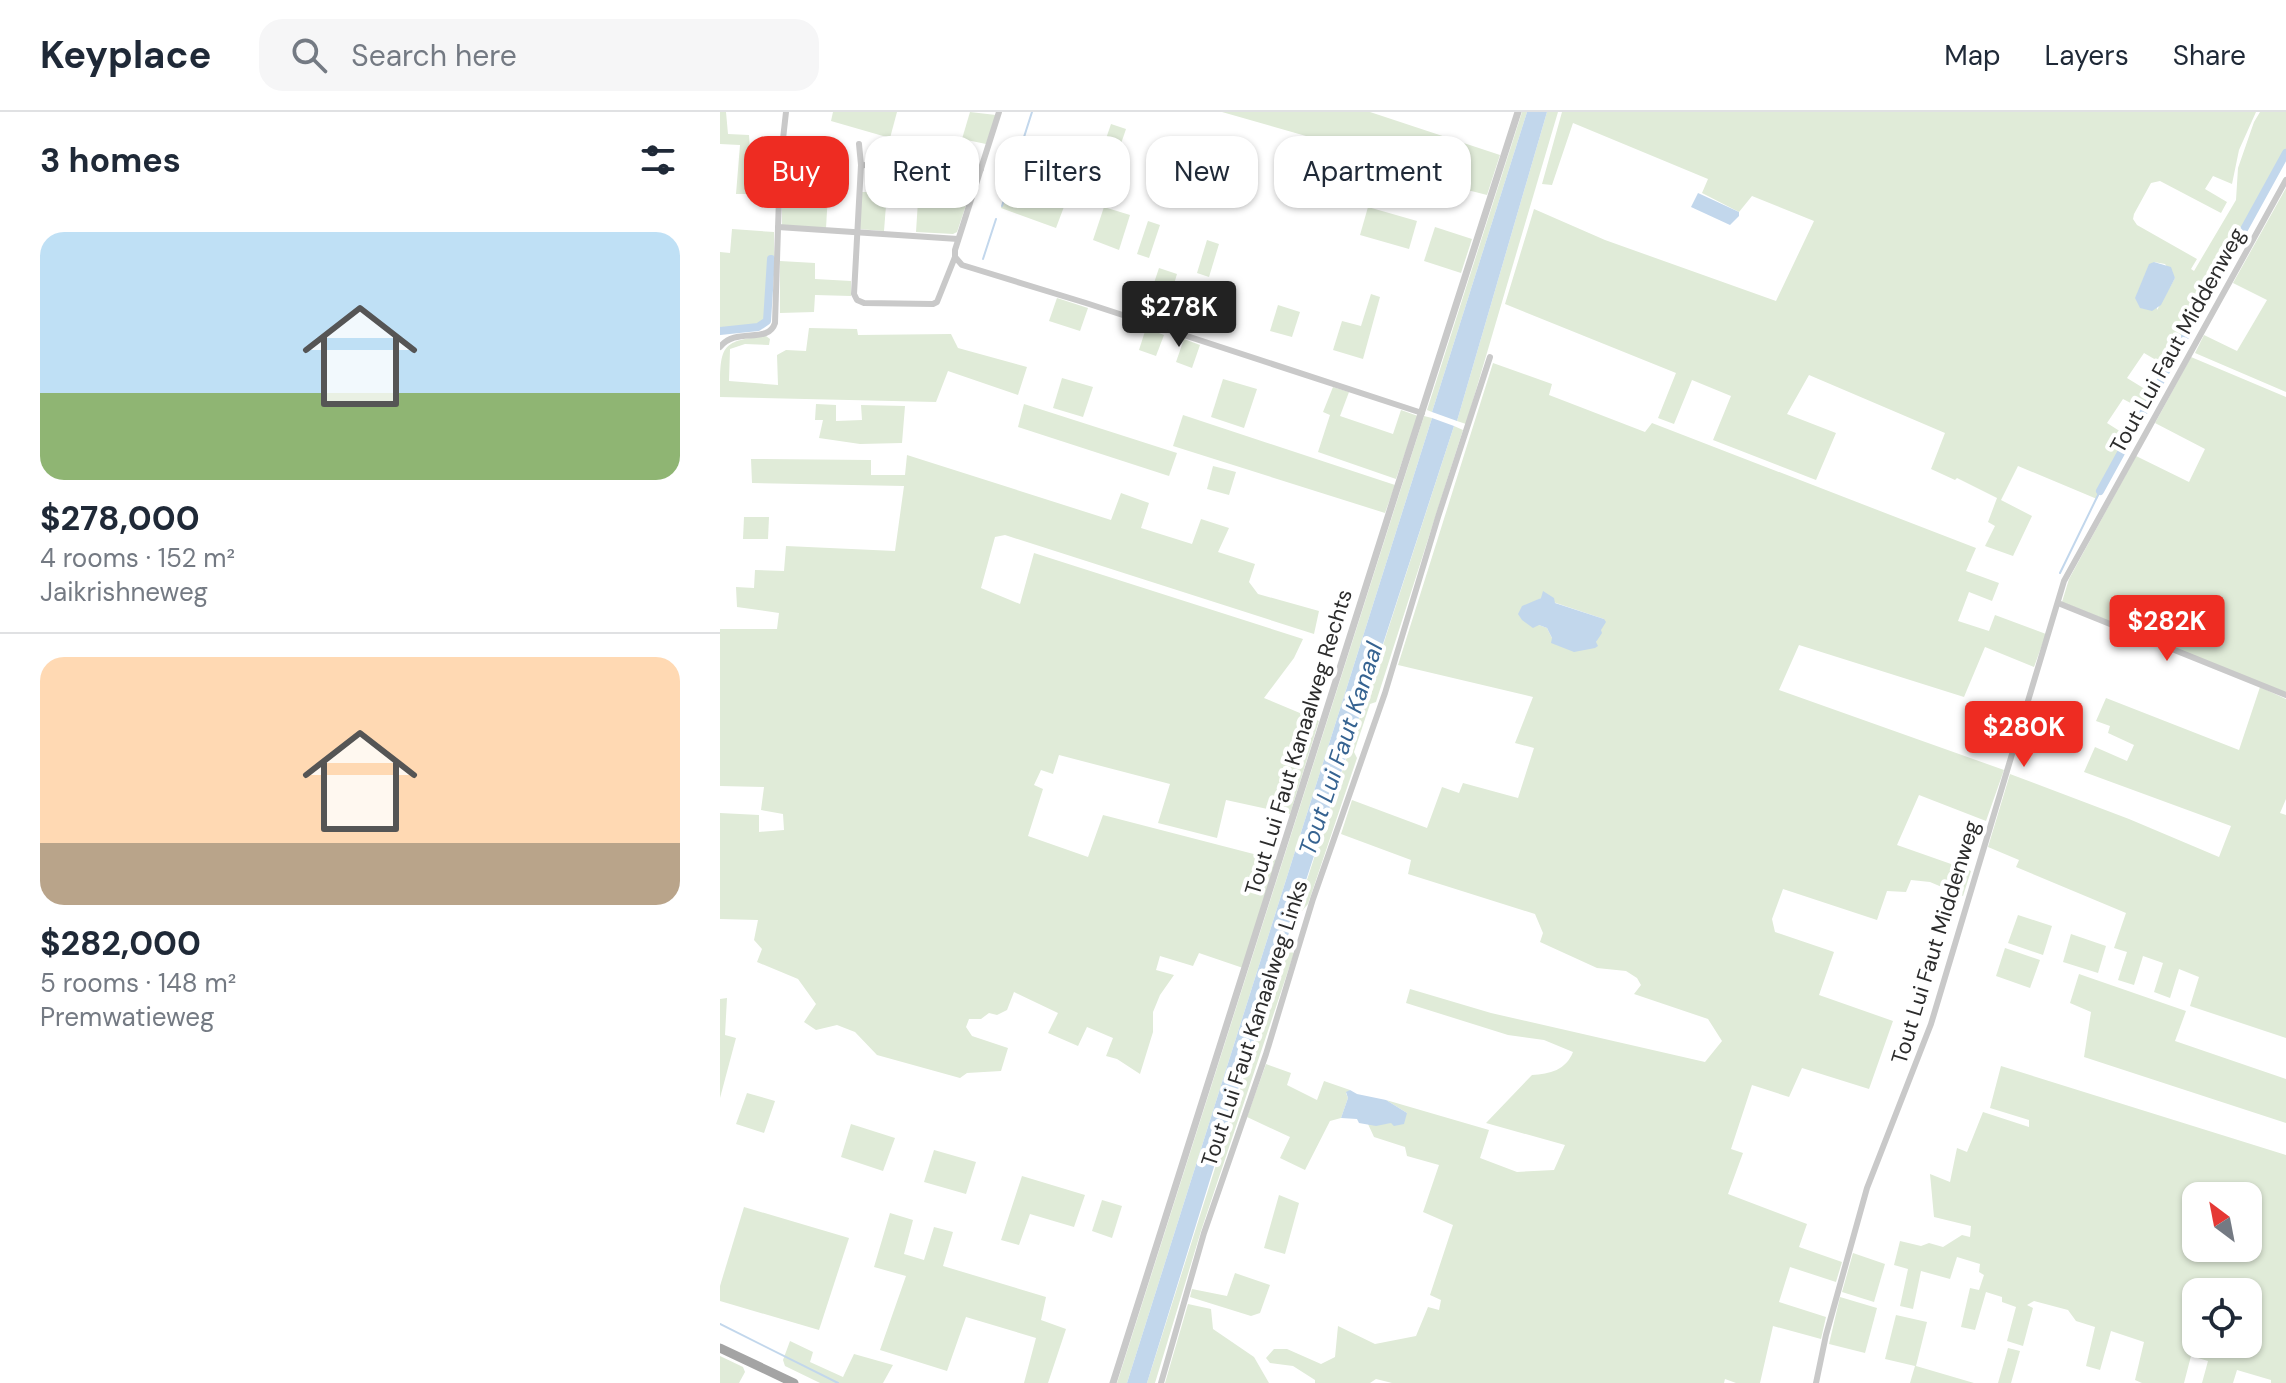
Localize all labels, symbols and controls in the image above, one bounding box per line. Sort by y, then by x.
search box [259,19,819,91]
text: Keyplace [40,30,211,80]
icon: search [287,33,331,77]
text: Search here [351,36,517,75]
text: Map [1944,37,2001,74]
text: Layers [2045,37,2129,74]
text: Share [2173,37,2246,74]
chip: Buy [744,136,849,208]
chip: Rent [865,136,979,208]
chip: Filters [995,136,1130,208]
chip: New [1146,136,1258,208]
chip: Apartment [1274,136,1471,208]
text: 3 homes [40,138,181,183]
icon: filters [636,138,680,182]
street label: Tout Lui Faut Middenweg [2103,222,2252,458]
pin: $278K [1123,281,1235,349]
icon: home [288,284,432,428]
text: $278K [1140,290,1218,324]
text: $278,000 [40,496,200,541]
text: 4 rooms · 152 m² [40,541,235,575]
text: Jaikrishneweg [40,575,208,609]
street label: Tout Lui Faut Kanaalweg Rechts [1239,586,1357,898]
pin: $282K [2111,595,2223,663]
text: $282K [2128,604,2206,638]
water label: Tout Lui Faut Kanaal [1293,639,1389,859]
pin: $280K [1968,701,2080,769]
icon: home [288,709,432,853]
text: $280K [1983,710,2065,744]
street label: Tout Lui Faut Middenweg [1885,817,1986,1068]
street label: Tout Lui Faut Kanaalweg Links [1194,876,1315,1170]
text: $282,000 [40,921,201,966]
text: 5 rooms · 148 m² [40,966,236,1000]
text: Premwatieweg [40,1000,215,1034]
north arrow [2182,1182,2262,1262]
map controls [2182,1182,2262,1358]
button: locate [2182,1278,2262,1358]

